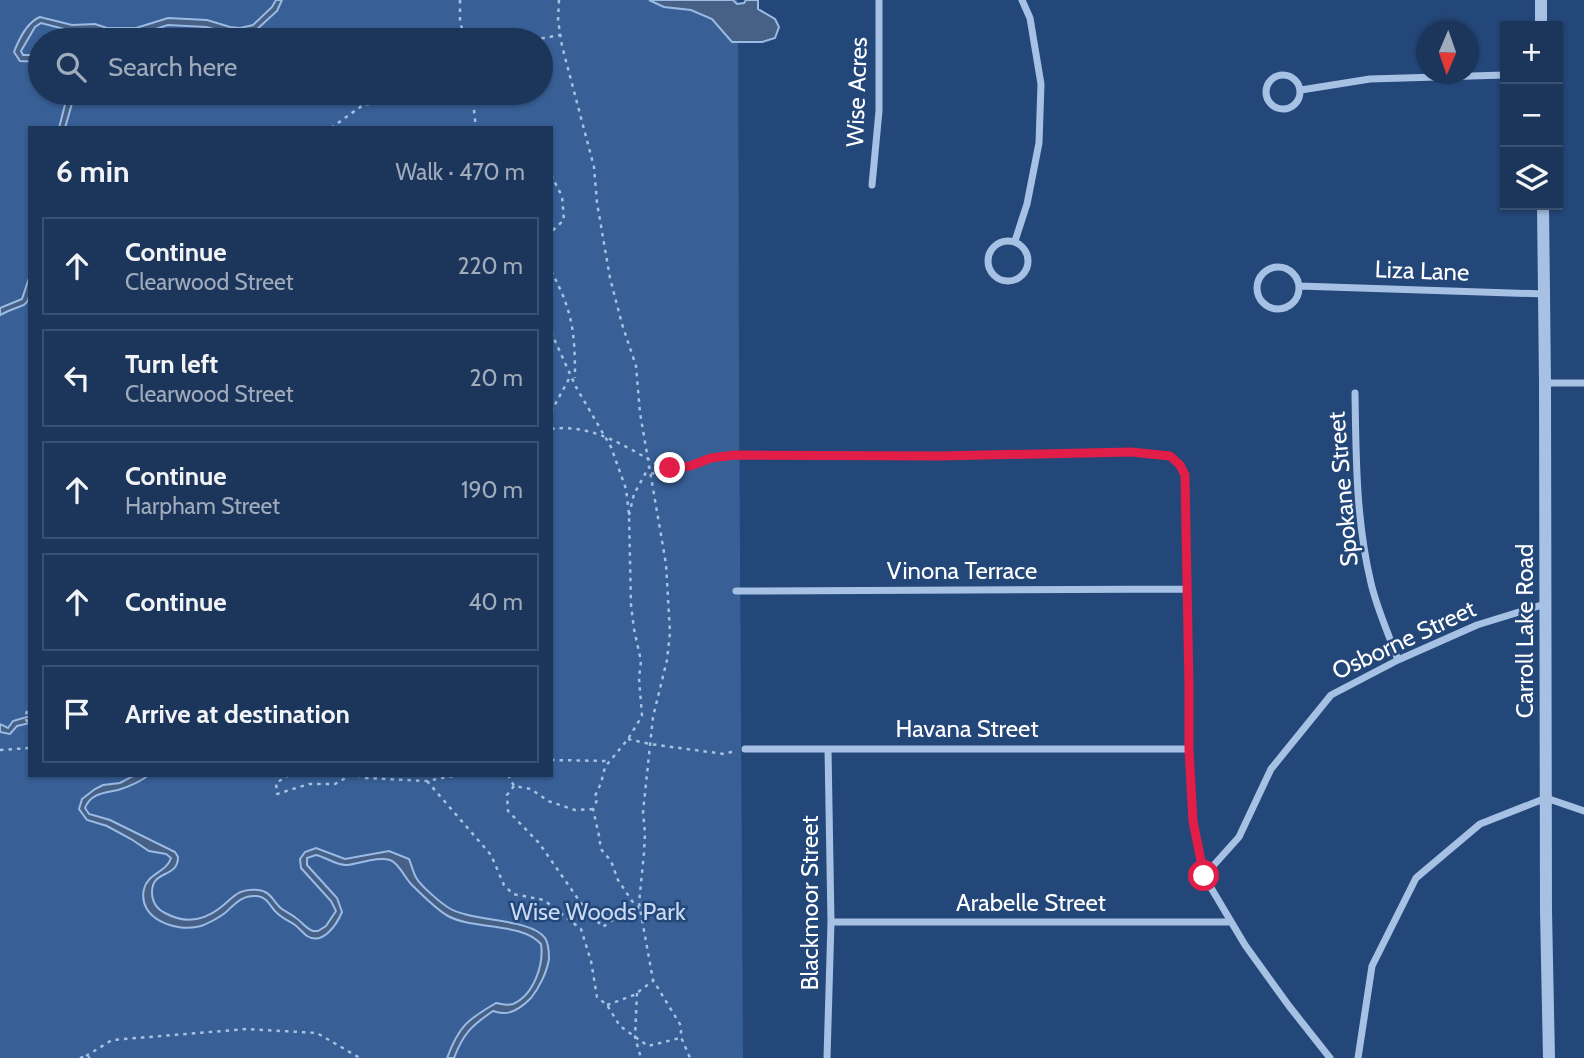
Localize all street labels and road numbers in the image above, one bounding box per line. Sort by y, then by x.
street label: Wise Acres [840,36,873,148]
street label: Liza Lane [1374,254,1470,287]
street label: Spokane Street [1321,410,1364,568]
street label: Carroll Lake Road [1510,544,1539,718]
street label: Vinona Terrace [887,556,1037,585]
street label: Osborne Street [1327,594,1480,685]
street label: Havana Street [896,714,1039,743]
street label: Blackmoor Street [795,815,824,991]
street label: Arabelle Street [956,888,1106,917]

